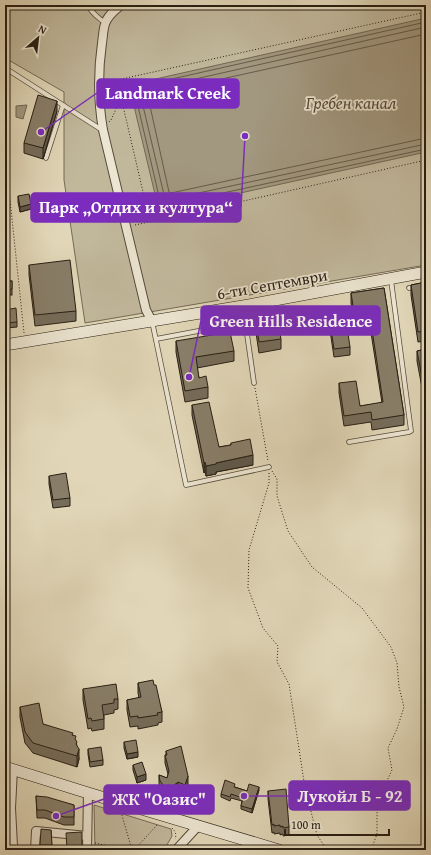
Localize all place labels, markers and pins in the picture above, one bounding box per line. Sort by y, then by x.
callout: Landmark Creek [97,79,239,108]
callout: Парк „Отдих и култура“ [31,193,241,222]
callout: Green Hills Residence [201,306,380,335]
callout: Лукойл Б - 92 [289,781,410,810]
callout: ЖК "Оазис" [104,785,214,814]

